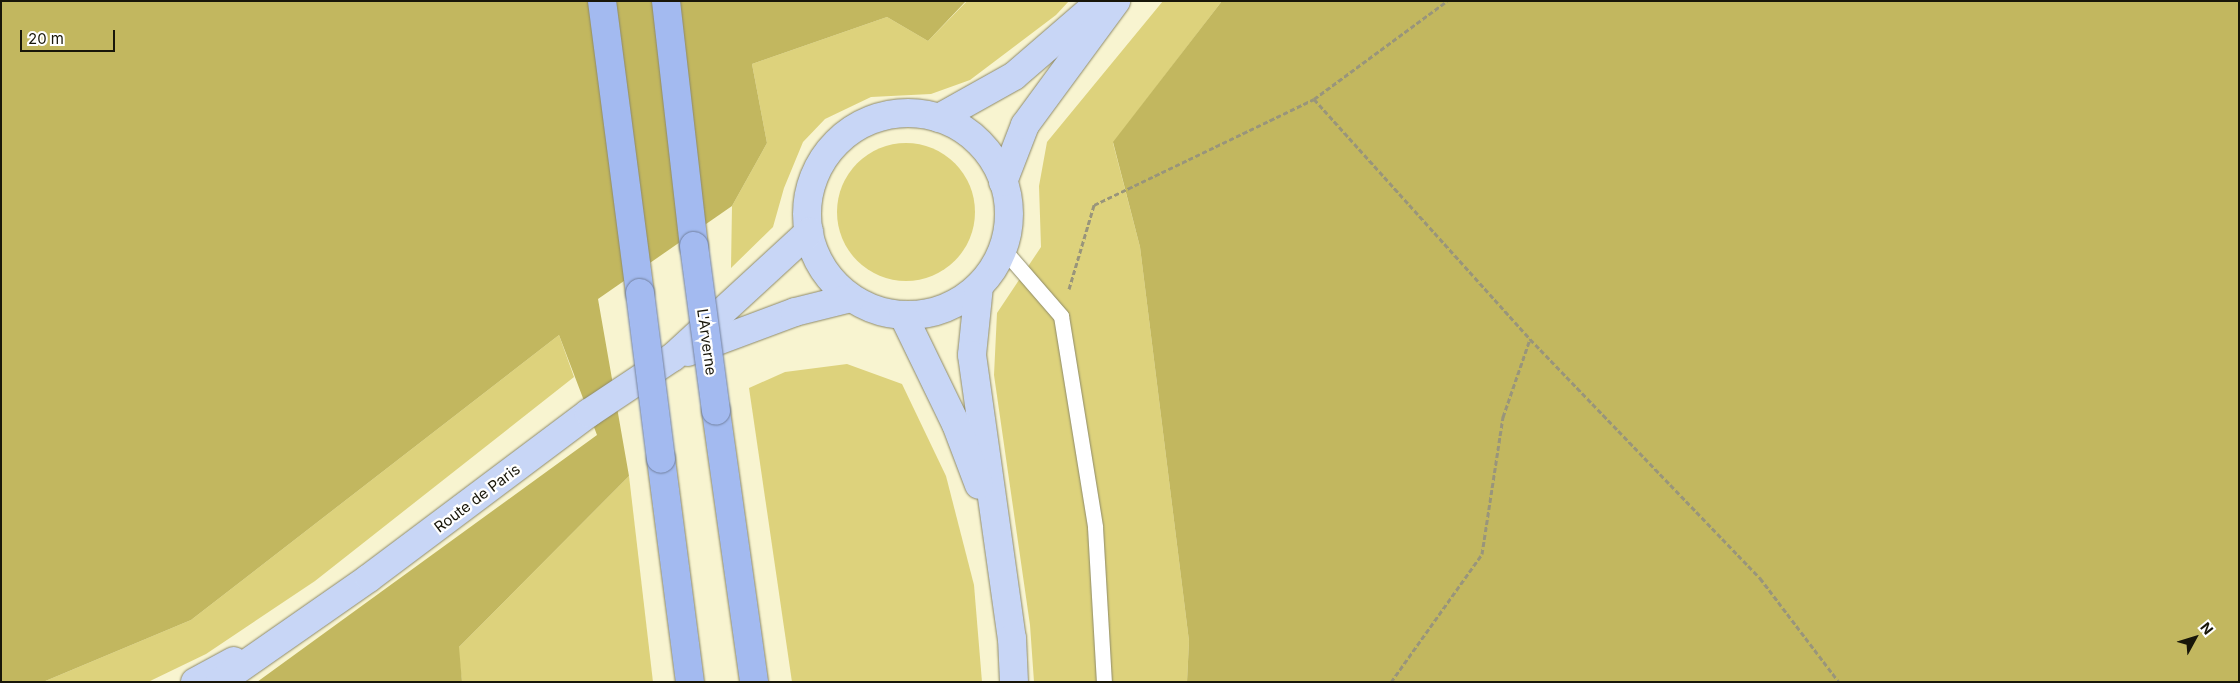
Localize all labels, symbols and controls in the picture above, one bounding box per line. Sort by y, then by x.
scale bar [22,20,118,52]
text: 20 m [28,29,64,48]
street label: L'Arverne [693,308,721,376]
street label: Route de Paris [431,460,523,536]
north arrow [2170,613,2220,663]
text: N [2197,619,2217,638]

